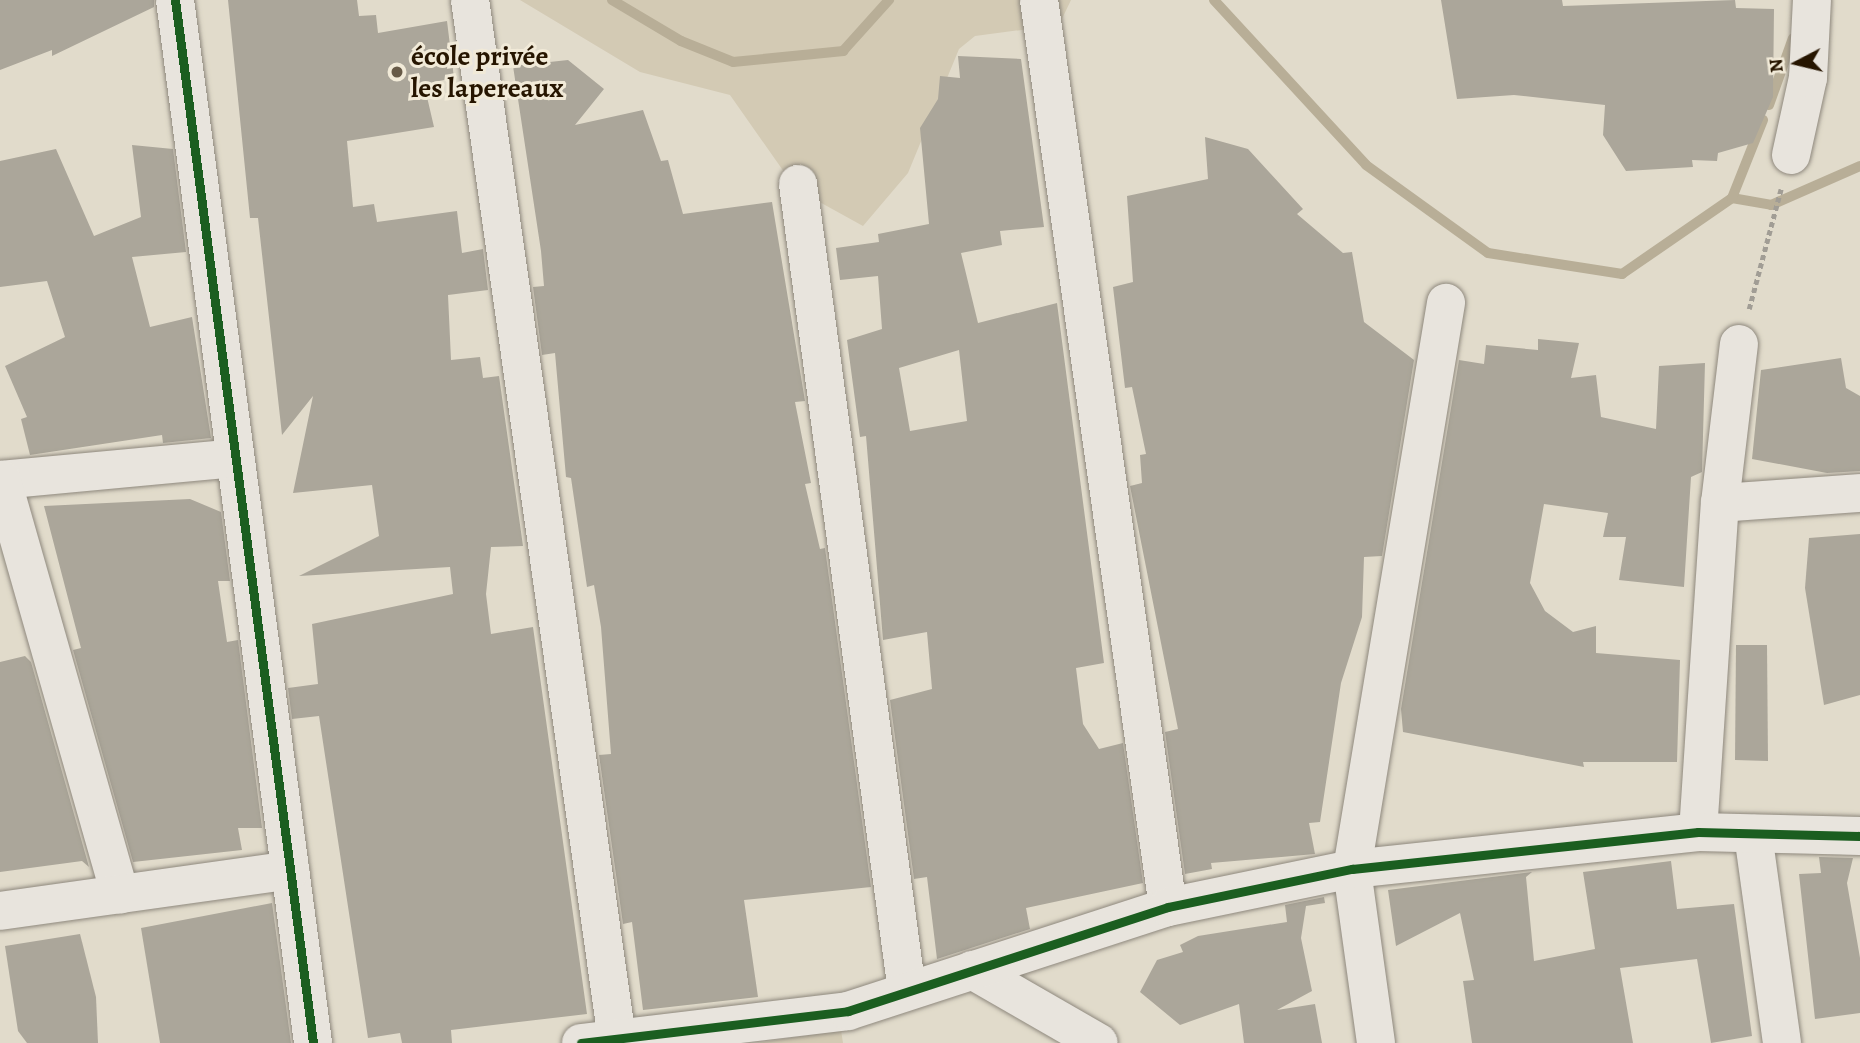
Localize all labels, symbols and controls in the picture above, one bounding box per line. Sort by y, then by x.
north arrow [1762,28,1832,98]
place label: école privée les lapereaux [411,39,563,105]
text: N [1762,57,1790,74]
marker: école privée les lapereaux [389,64,405,80]

